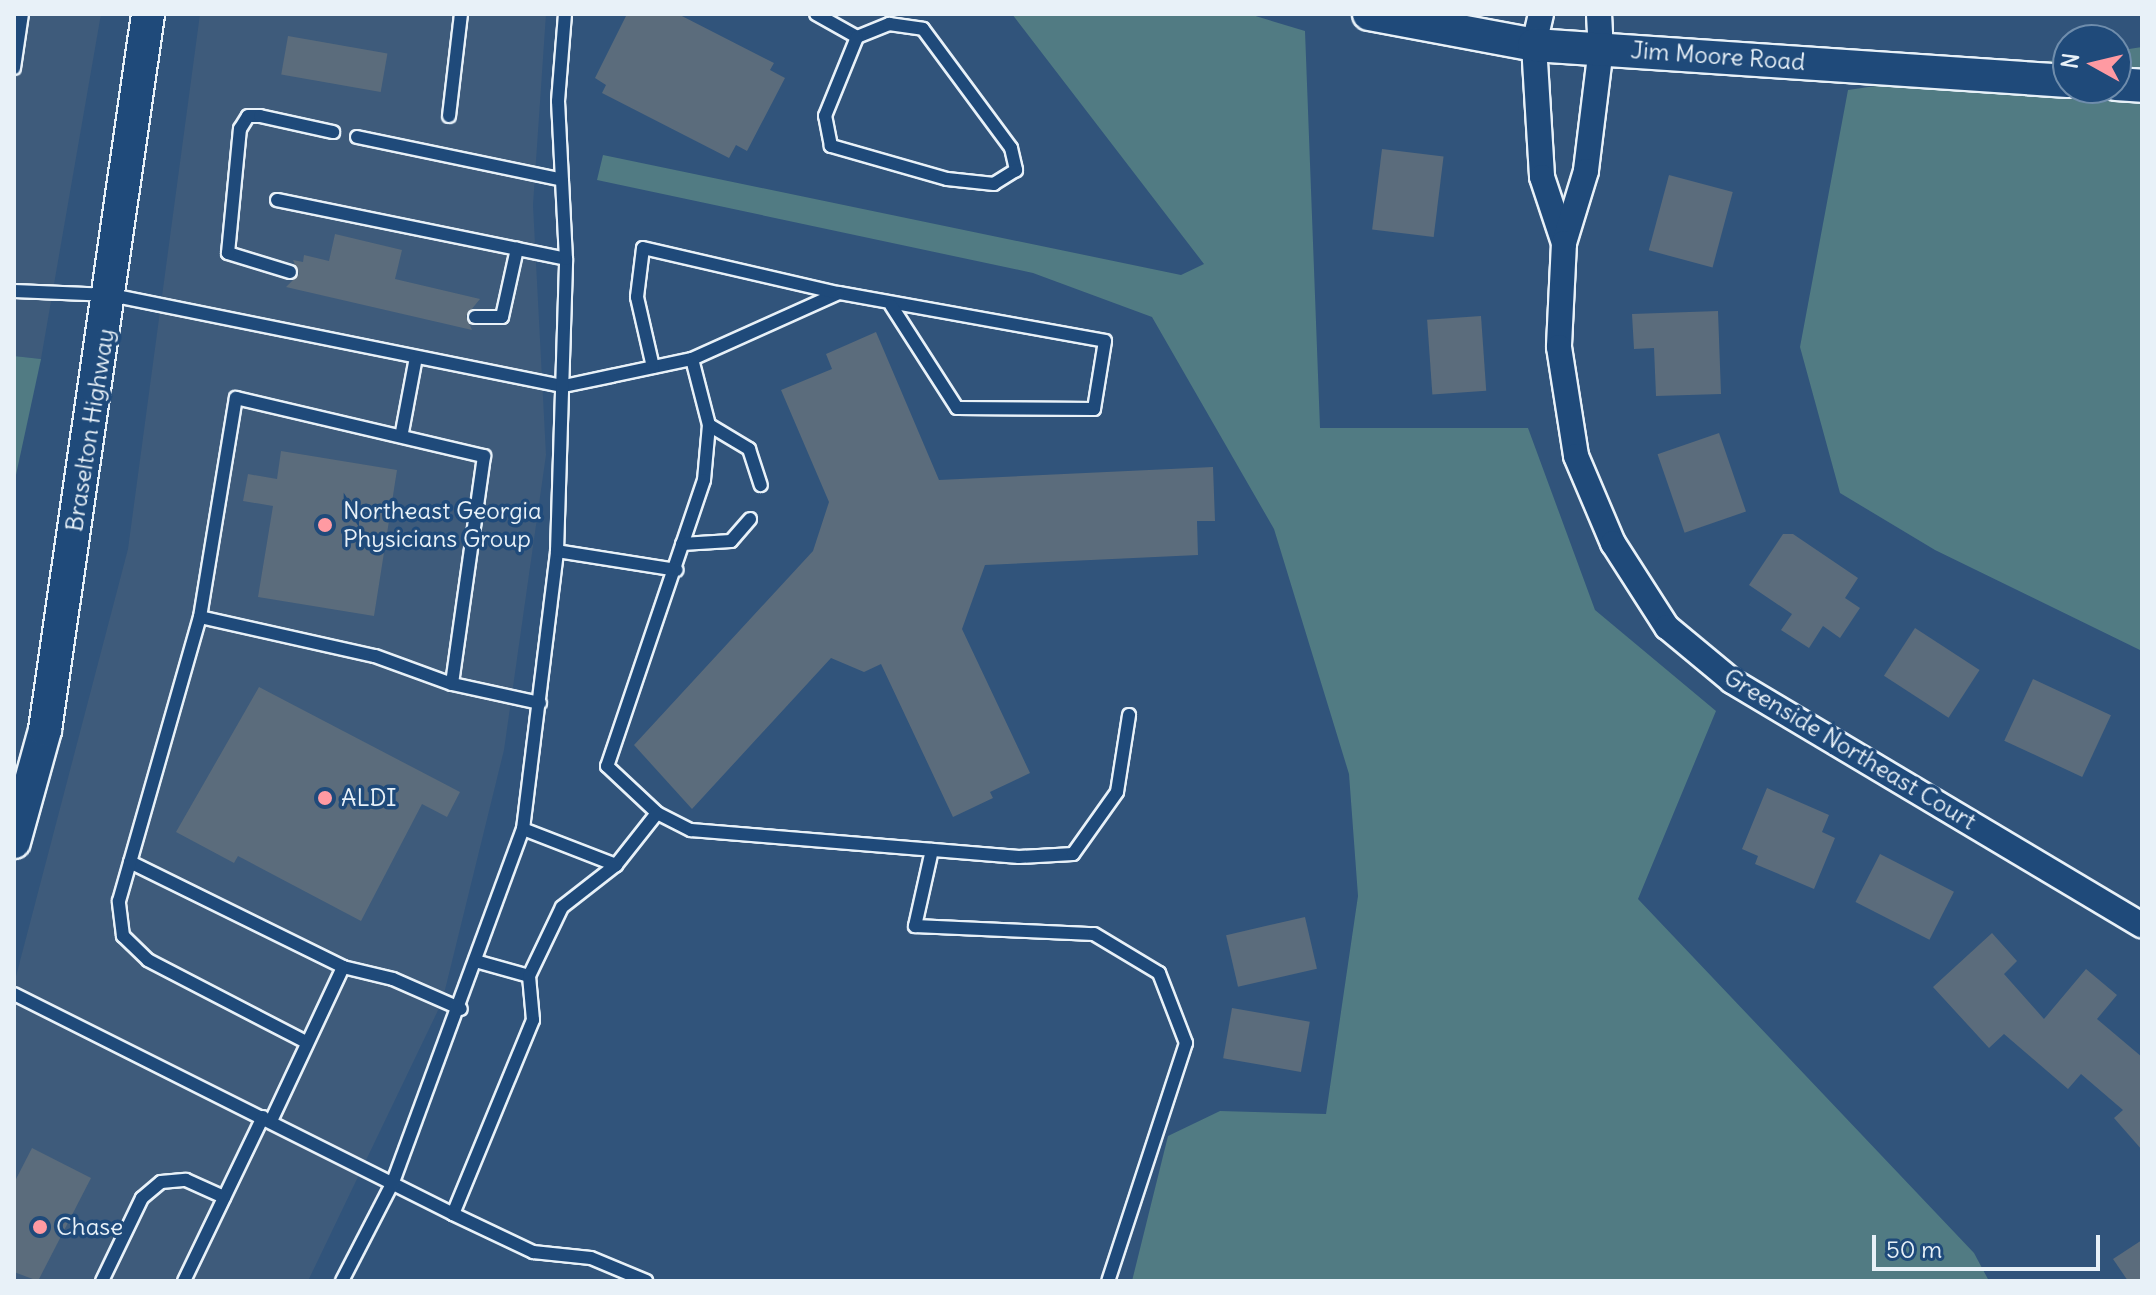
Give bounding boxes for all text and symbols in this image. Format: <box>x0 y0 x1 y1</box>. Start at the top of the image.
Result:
north arrow <box>2052 24 2132 104</box>
street label: Jim Moore Road <box>1630 36 1806 76</box>
text: N <box>2055 51 2085 70</box>
street label: Braselton Highway <box>60 326 120 534</box>
place label: Northeast Georgia Physicians Group <box>343 497 542 553</box>
marker: Northeast Georgia Physicians Group <box>314 514 336 536</box>
street label: Greenside Northeast Court <box>1719 662 1981 836</box>
place label: ALDI <box>341 784 396 812</box>
marker: ALDI <box>316 789 334 807</box>
place label: Chase <box>56 1213 123 1241</box>
marker: Chase <box>31 1218 49 1236</box>
scale bar <box>1876 1219 2104 1269</box>
text: 50 m <box>1886 1234 1942 1264</box>

